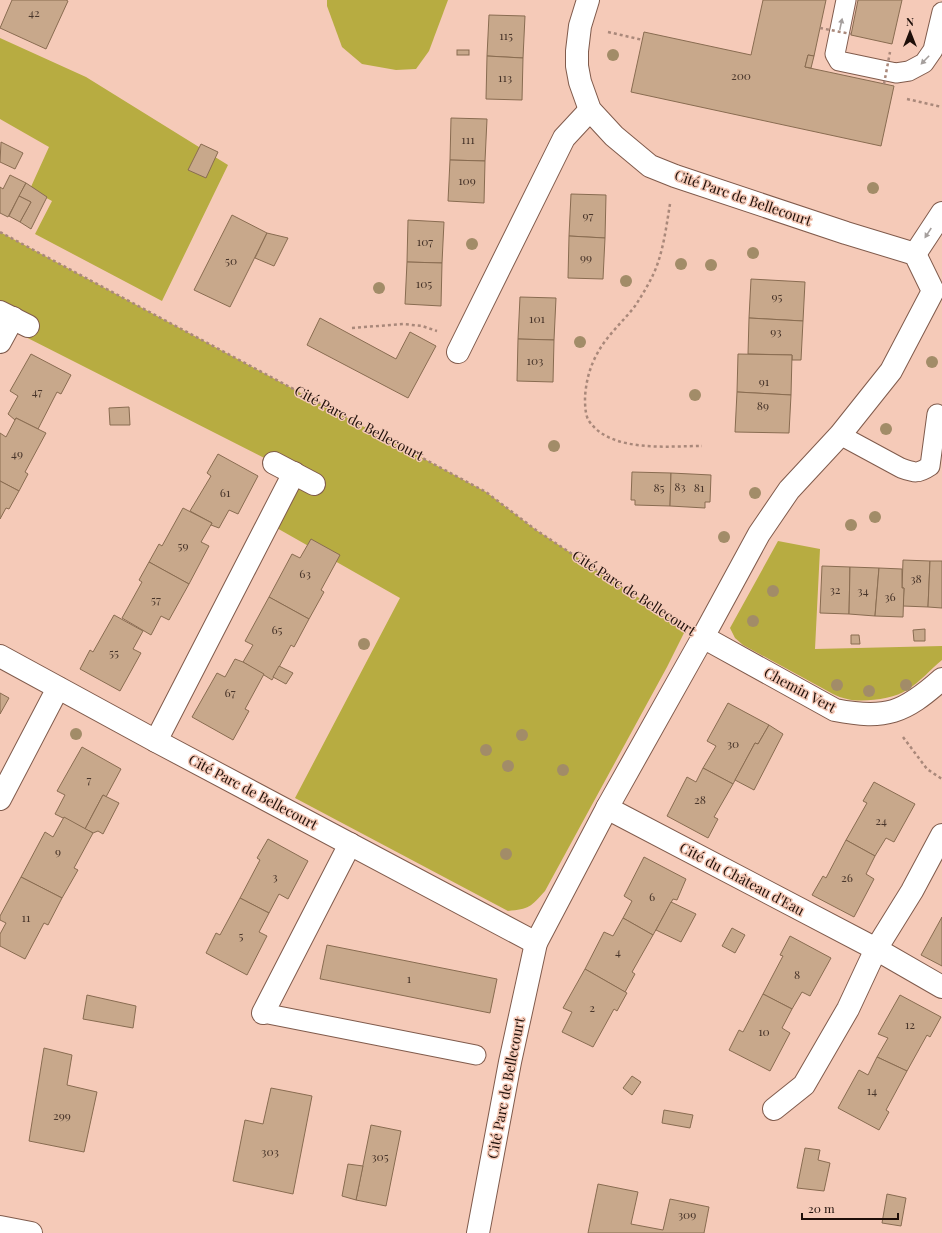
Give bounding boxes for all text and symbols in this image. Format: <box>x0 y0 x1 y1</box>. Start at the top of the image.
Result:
house number: 42 <box>28 4 40 20</box>
north arrow <box>890 12 930 52</box>
text: N <box>906 14 914 29</box>
one-way arrow <box>839 17 845 30</box>
house number: 115 <box>499 27 513 43</box>
one-way arrow <box>920 55 929 65</box>
house number: 200 <box>731 67 751 83</box>
house number: 113 <box>498 69 512 85</box>
house number: 111 <box>461 131 475 147</box>
street label: Cité Parc de Bellecourt <box>672 165 815 230</box>
house number: 109 <box>458 172 476 188</box>
house number: 97 <box>583 207 594 223</box>
one-way arrow <box>925 228 932 239</box>
house number: 107 <box>417 233 433 249</box>
house number: 99 <box>580 249 592 265</box>
house number: 50 <box>225 252 237 268</box>
house number: 105 <box>416 275 432 291</box>
house number: 95 <box>771 288 783 304</box>
house number: 101 <box>529 310 546 326</box>
house number: 93 <box>770 323 782 339</box>
house number: 103 <box>526 352 544 368</box>
house number: 91 <box>759 373 770 389</box>
street label: Cité Parc de Bellecourt <box>291 380 428 465</box>
house number: 47 <box>32 383 42 399</box>
house number: 89 <box>757 397 769 413</box>
house number: 49 <box>11 445 23 461</box>
house number: 83 <box>674 478 686 494</box>
house number: 85 <box>653 479 665 495</box>
house number: 81 <box>694 479 705 495</box>
house number: 61 <box>220 484 231 500</box>
house number: 59 <box>177 537 189 553</box>
street label: Cité Parc de Bellecourt <box>569 545 701 640</box>
house number: 63 <box>299 565 311 581</box>
house number: 38 <box>910 570 922 586</box>
house number: 32 <box>829 581 841 597</box>
house number: 34 <box>857 582 869 598</box>
house number: 36 <box>884 588 896 604</box>
house number: 57 <box>151 591 161 607</box>
house number: 65 <box>271 621 283 637</box>
house number: 55 <box>109 644 119 660</box>
street label: Chemin Vert <box>761 663 841 717</box>
house number: 67 <box>224 684 236 700</box>
house number: 30 <box>727 735 739 751</box>
street label: Cité Parc de Bellecourt <box>185 749 322 834</box>
house number: 7 <box>87 771 92 787</box>
house number: 28 <box>694 791 706 807</box>
house number: 24 <box>875 812 887 828</box>
street label: Cité du Château d'Eau <box>676 838 808 920</box>
house number: 9 <box>55 843 61 859</box>
house number: 3 <box>272 868 278 884</box>
house number: 26 <box>841 869 853 885</box>
house number: 6 <box>649 888 655 904</box>
house number: 11 <box>22 909 31 925</box>
house number: 5 <box>239 927 244 943</box>
house number: 4 <box>615 943 621 959</box>
house number: 8 <box>794 966 800 982</box>
house number: 1 <box>407 970 412 986</box>
house number: 2 <box>589 999 595 1015</box>
street label: Cité Parc de Bellecourt <box>482 1014 529 1160</box>
house number: 12 <box>905 1016 915 1032</box>
house number: 10 <box>758 1023 770 1039</box>
house number: 14 <box>867 1082 877 1098</box>
house number: 299 <box>53 1107 71 1123</box>
house number: 303 <box>261 1143 279 1159</box>
house number: 305 <box>371 1148 389 1164</box>
scale bar <box>802 1195 898 1221</box>
text: 20 m <box>808 1200 835 1216</box>
house number: 309 <box>678 1206 696 1222</box>

